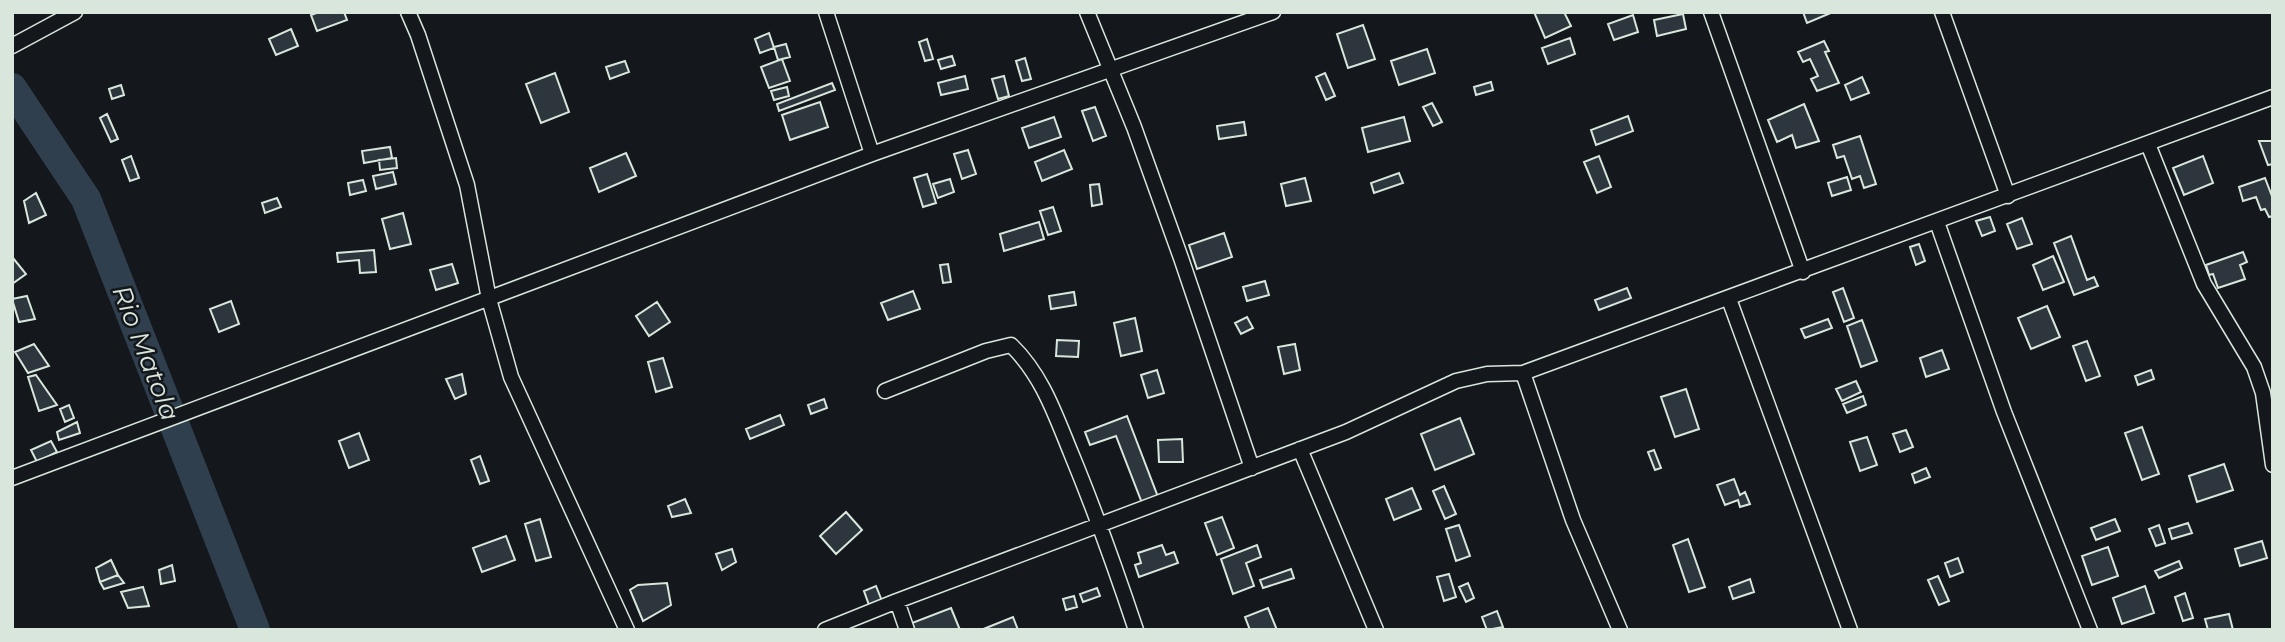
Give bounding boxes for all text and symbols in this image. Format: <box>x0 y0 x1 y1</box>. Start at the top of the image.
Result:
water label: Rio Matola <box>106 281 186 425</box>

